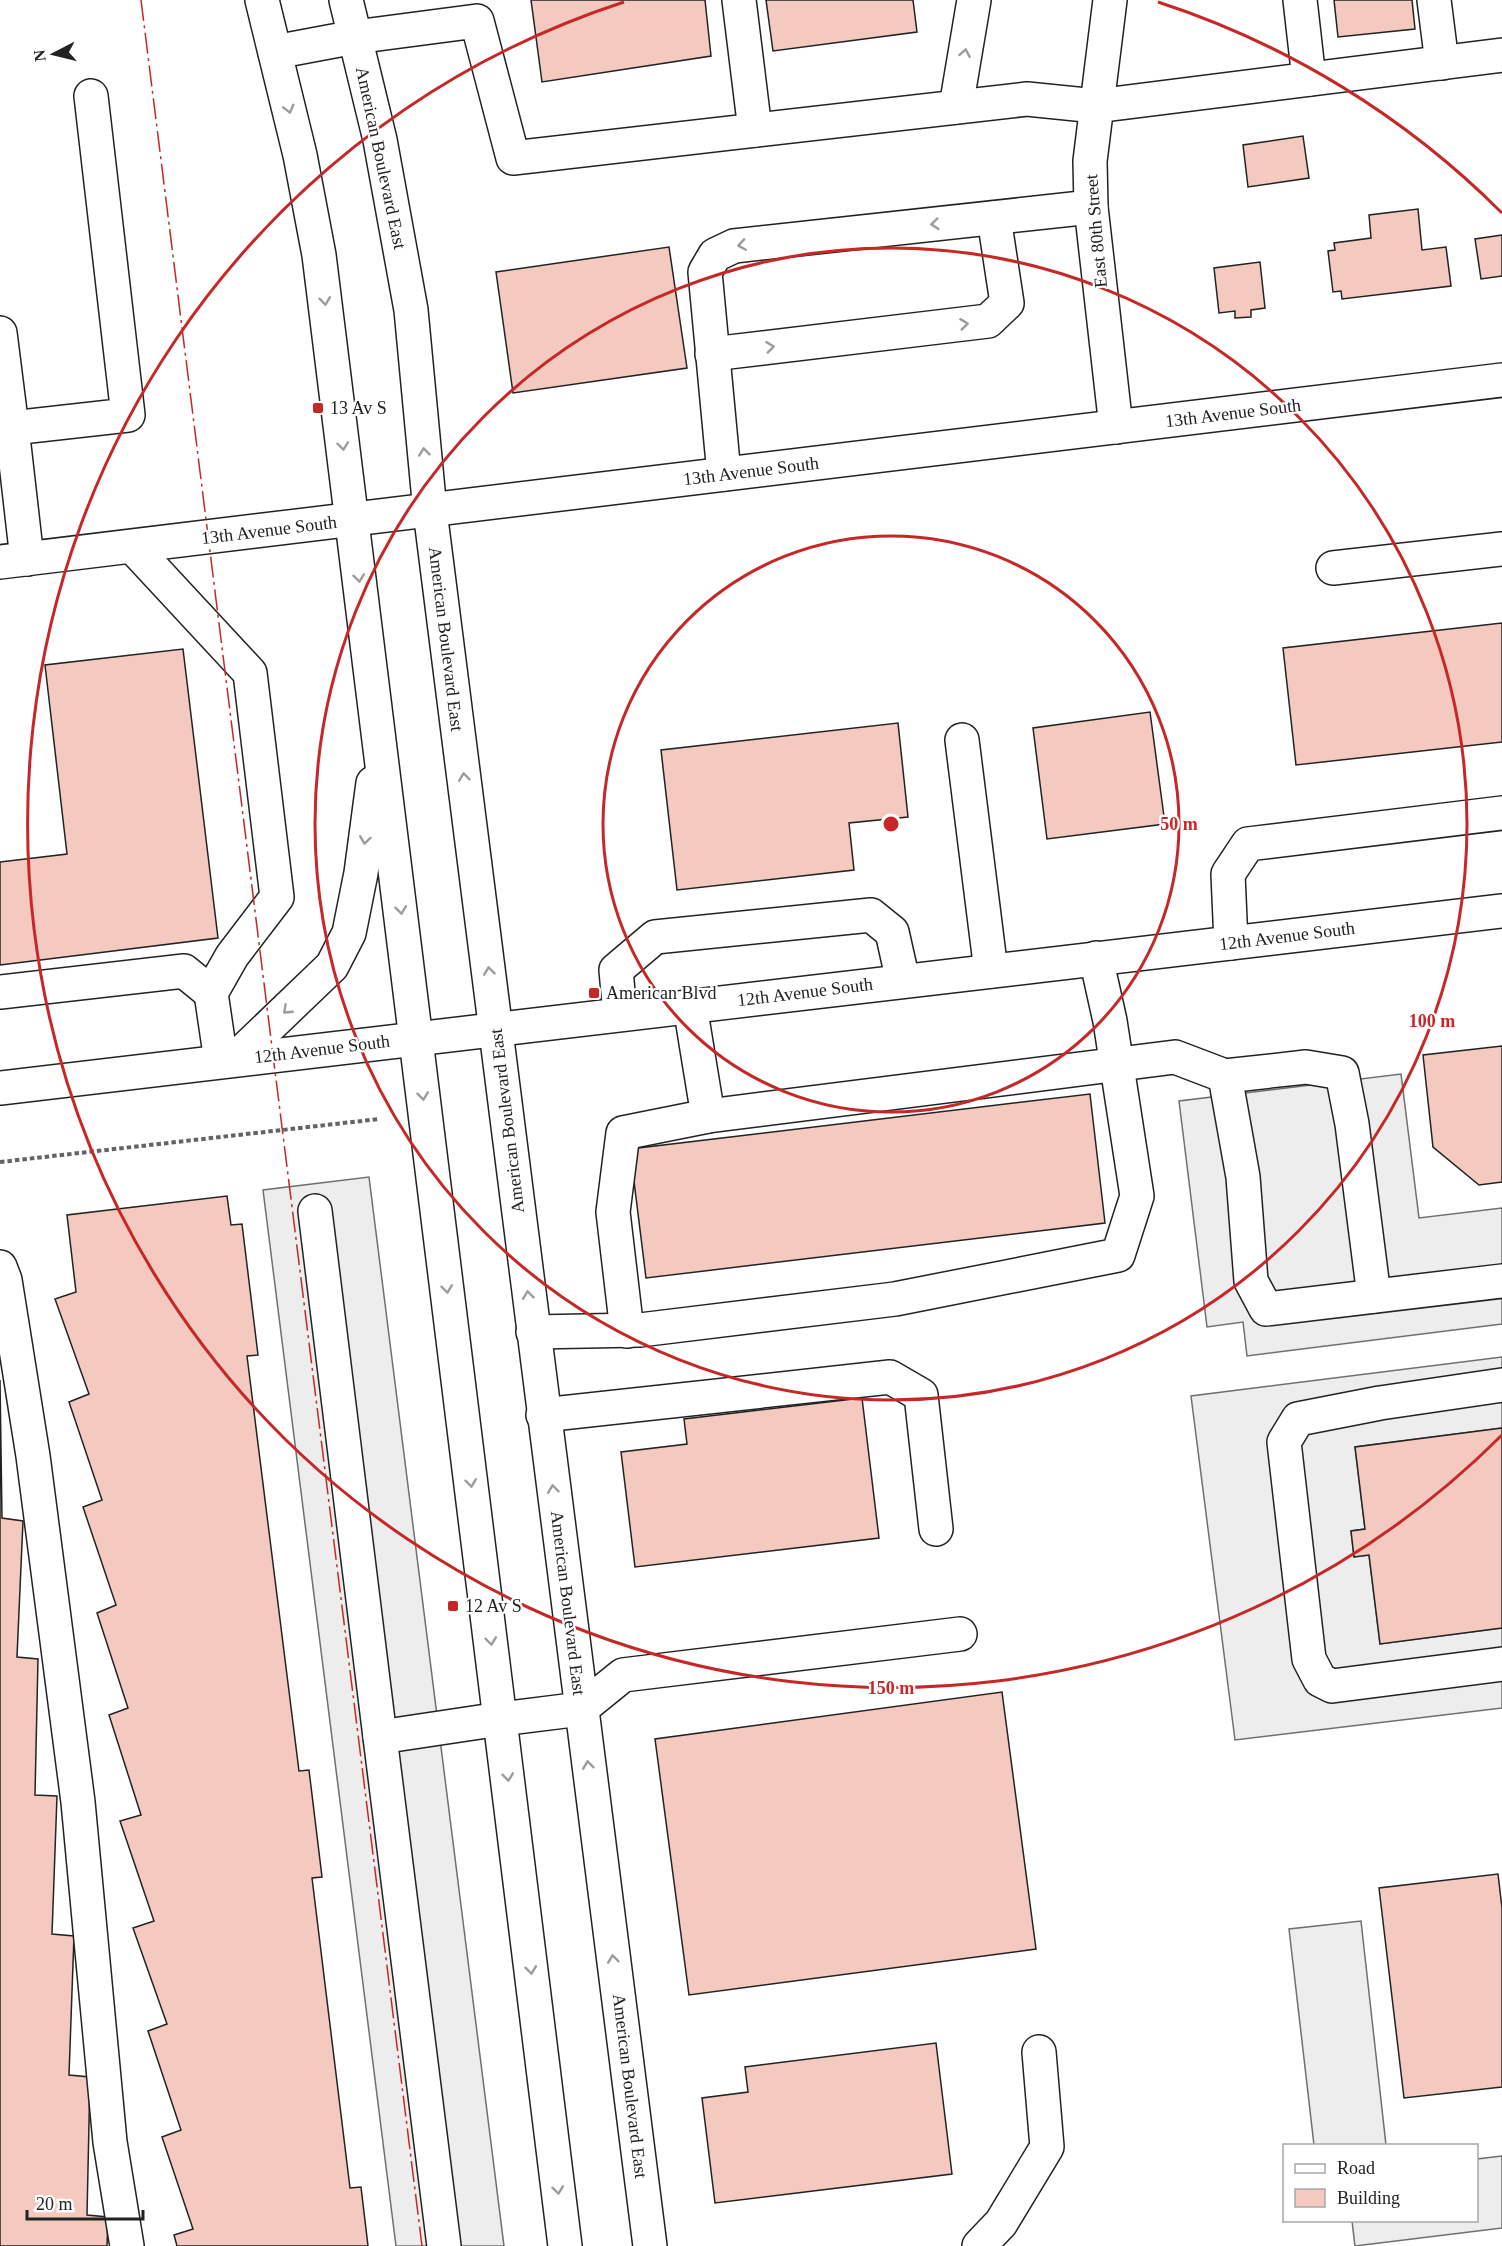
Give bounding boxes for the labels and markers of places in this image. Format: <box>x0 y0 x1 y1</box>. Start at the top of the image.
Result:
place label: 13 Av S <box>330 398 387 418</box>
marker: 13 Av S <box>311 401 325 415</box>
centre of rings <box>881 814 901 834</box>
place label: American Blvd <box>606 983 716 1003</box>
marker: American Blvd <box>587 986 601 1000</box>
place label: 12 Av S <box>465 1596 522 1616</box>
marker: 12 Av S <box>446 1599 460 1613</box>

